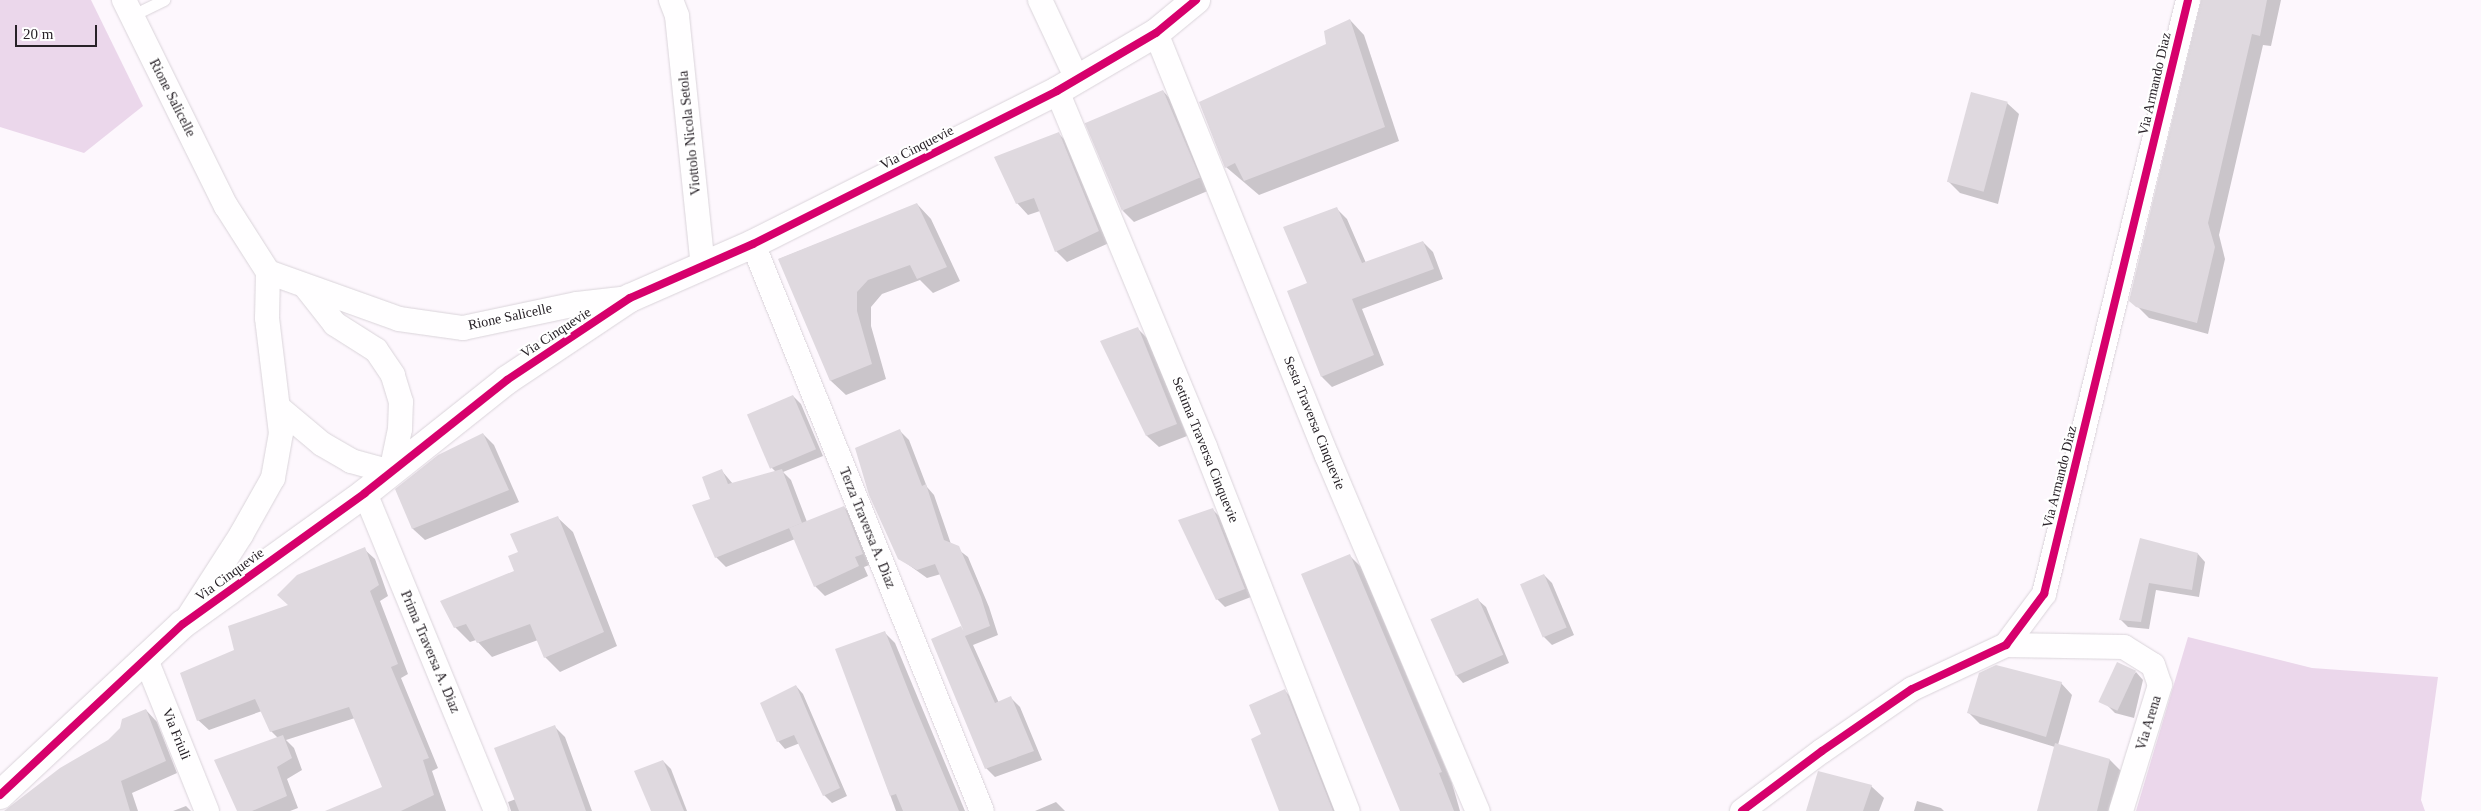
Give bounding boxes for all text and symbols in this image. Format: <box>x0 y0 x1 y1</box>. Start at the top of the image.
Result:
scale bar <box>18 15 100 47</box>
text: 20 m <box>23 26 53 42</box>
street label: Via Armando Diaz <box>2135 31 2175 137</box>
street label: Rione Salicelle <box>145 56 199 140</box>
street label: Viottolo Nicola Setola <box>675 70 705 196</box>
street label: Via Cinquevie <box>877 122 957 174</box>
street label: Rione Salicelle <box>467 300 553 334</box>
street label: Via Cinquevie <box>518 304 594 362</box>
street label: Sesta Traversa Cinquevie <box>1280 354 1348 492</box>
street label: Settima Traversa Cinquevie <box>1168 375 1242 525</box>
street label: Via Armando Diaz <box>2039 424 2081 530</box>
street label: Terza Traversa A. Diaz <box>835 465 899 591</box>
street label: Via Cinquevie <box>193 545 267 605</box>
street label: Prima Traversa A. Diaz <box>396 588 464 716</box>
street label: Via Arena <box>2133 693 2165 753</box>
street label: Via Friuli <box>158 706 194 762</box>

